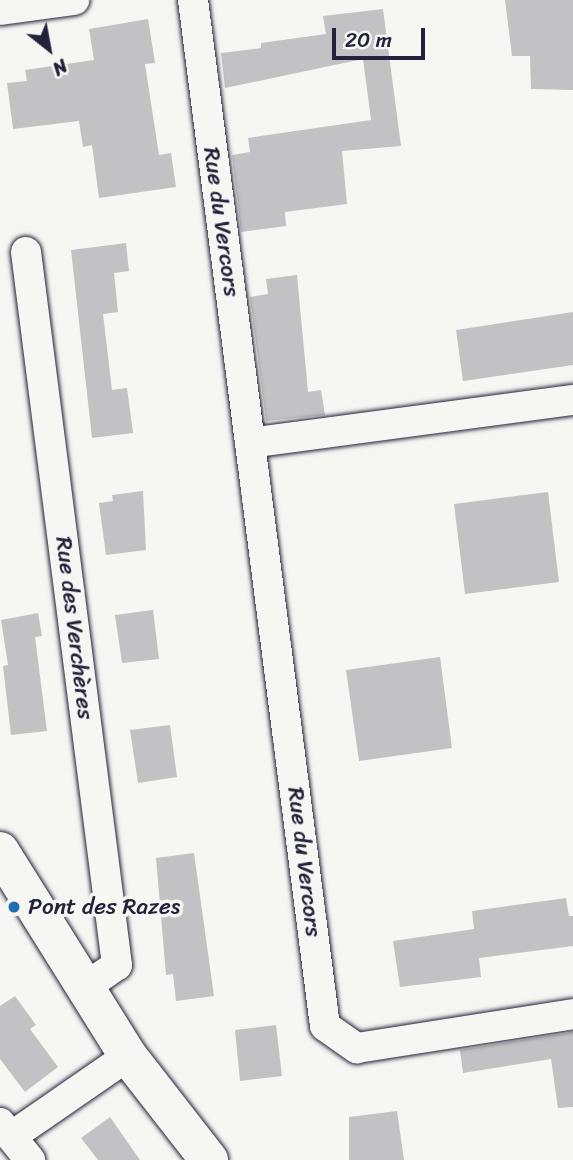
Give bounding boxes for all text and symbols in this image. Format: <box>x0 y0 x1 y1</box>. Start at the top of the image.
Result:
north arrow <box>14 14 84 84</box>
scale bar <box>335 14 428 58</box>
text: 20 m <box>345 21 392 59</box>
text: N <box>46 50 74 85</box>
street label: Rue du Vercors <box>197 145 245 299</box>
street label: Rue des Verchères <box>49 535 99 721</box>
street label: Rue du Vercors <box>281 785 327 939</box>
place label: Pont des Razes <box>28 893 181 921</box>
marker: Pont des Razes <box>6 899 22 915</box>

